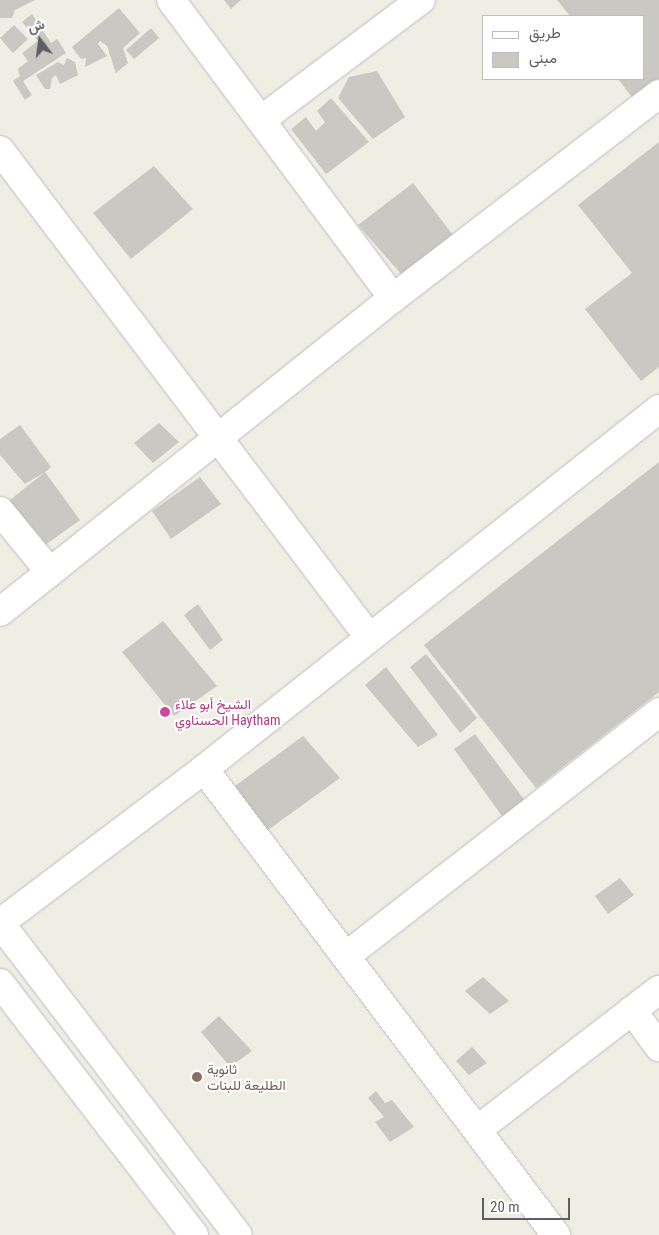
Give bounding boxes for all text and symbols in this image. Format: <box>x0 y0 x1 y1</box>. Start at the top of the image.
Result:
north arrow <box>15 15 65 65</box>
legend <box>482 15 644 80</box>
text: ش <box>26 16 46 35</box>
text: طريق <box>529 24 561 42</box>
text: مبنى <box>529 49 557 67</box>
place label: الشيخ أبو علاء الحسناوي Haytham <box>175 696 281 729</box>
marker: الشيخ أبو علاء الحسناوي Haytham <box>159 706 171 718</box>
place label: ثانوية الطليعة للبنات <box>207 1061 286 1094</box>
marker: ثانوية الطليعة للبنات <box>191 1071 203 1083</box>
scale bar <box>484 1188 572 1220</box>
text: 20 m <box>490 1198 520 1216</box>

